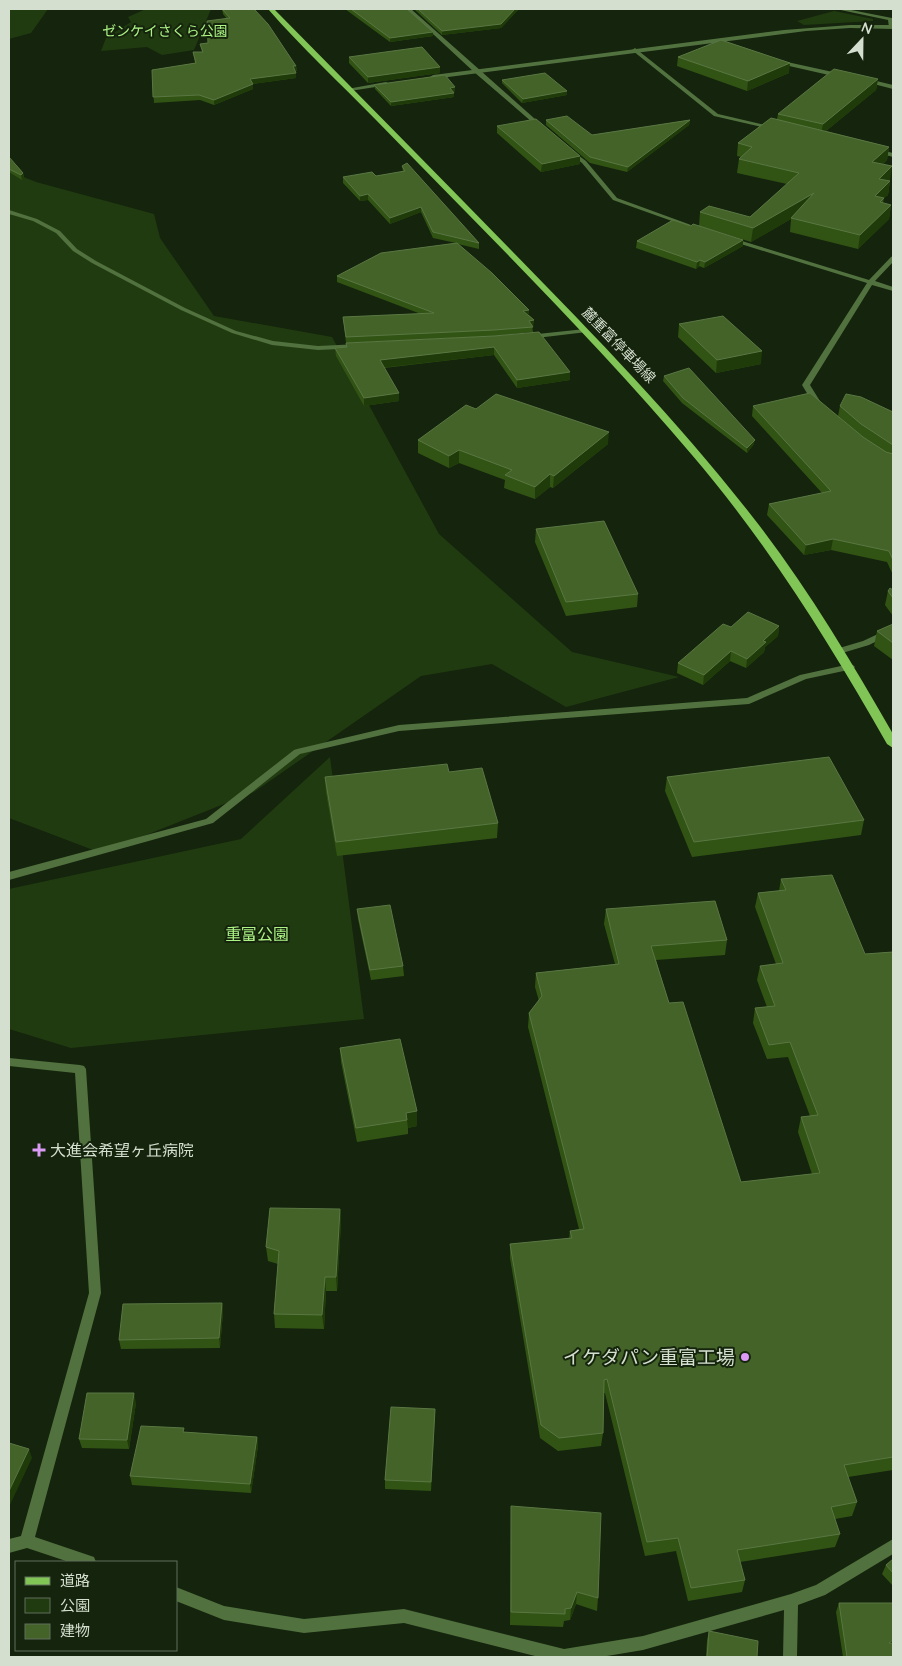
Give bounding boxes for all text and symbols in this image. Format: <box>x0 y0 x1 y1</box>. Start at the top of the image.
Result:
north arrow <box>837 15 887 65</box>
text: N <box>859 18 875 38</box>
park label: ゼンケイさくら公園 <box>102 22 228 40</box>
street label: 麓重富停車場線 <box>578 304 660 386</box>
park label: 重富公園 <box>225 924 289 944</box>
place label: 大進会希望ヶ丘病院 <box>50 1140 194 1160</box>
marker: 大進会希望ヶ丘病院 <box>32 1143 46 1157</box>
place label: イケダパン重富工場 <box>563 1345 735 1369</box>
marker: イケダパン重富工場 <box>739 1351 751 1363</box>
legend <box>15 1561 178 1651</box>
text: 道路 <box>60 1571 90 1590</box>
text: 公園 <box>60 1596 90 1615</box>
text: 建物 <box>60 1621 90 1640</box>

